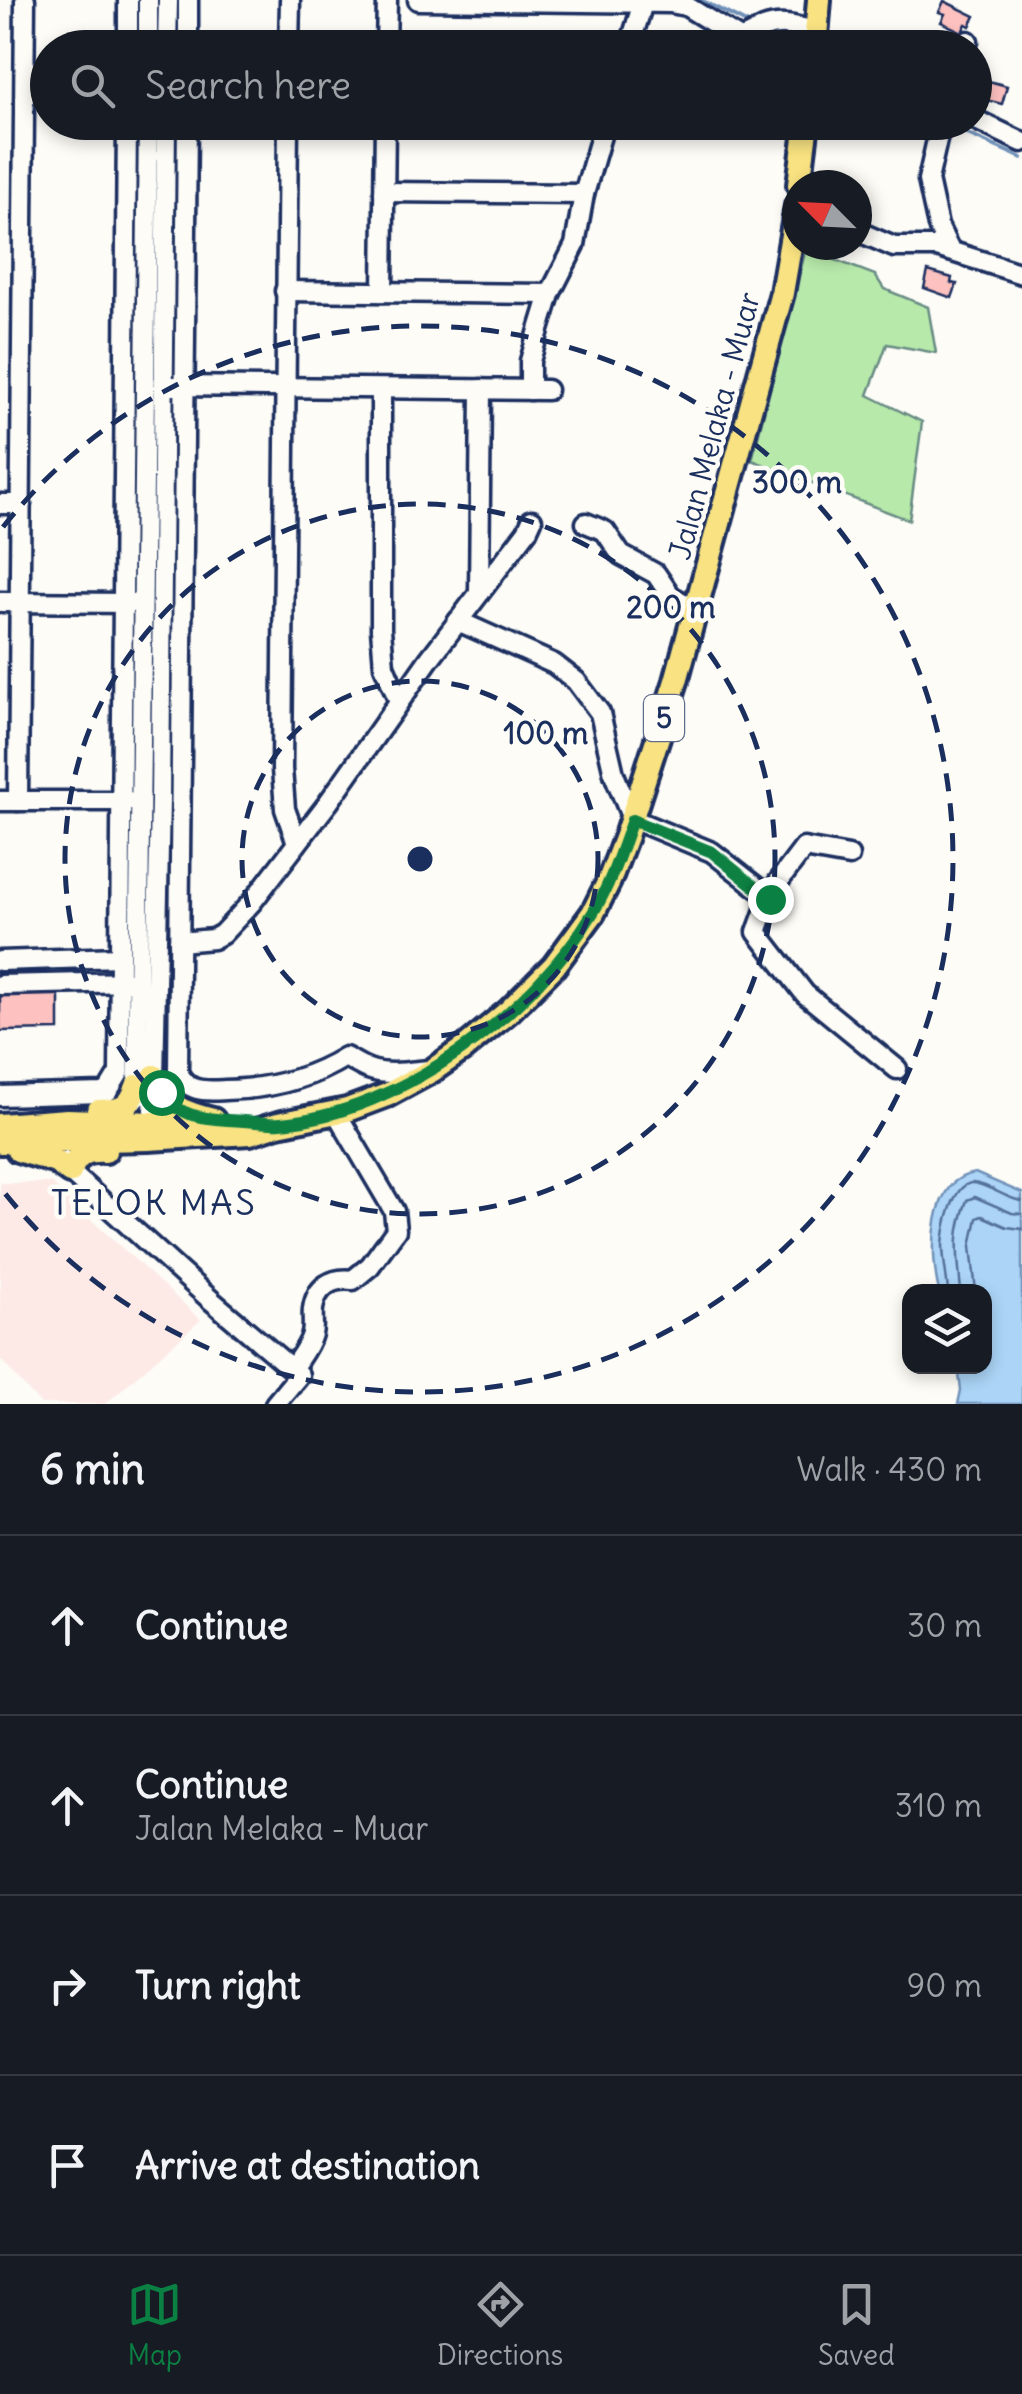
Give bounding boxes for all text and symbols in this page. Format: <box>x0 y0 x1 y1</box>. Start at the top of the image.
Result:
search box <box>30 30 992 140</box>
icon: search <box>65 58 120 113</box>
text: Search here <box>145 62 351 109</box>
north arrow <box>782 170 872 260</box>
street label: Jalan Melaka - Muar <box>660 288 768 564</box>
text: 300 m <box>752 463 842 501</box>
text: 200 m <box>626 588 716 626</box>
road number: 5 <box>644 695 684 741</box>
text: 100 m <box>504 714 588 752</box>
centre of rings <box>402 841 438 877</box>
route end <box>748 877 794 923</box>
route start <box>139 1070 185 1116</box>
district label: TELOK MAS <box>51 1180 257 1224</box>
map controls <box>902 1284 992 1374</box>
button: layers <box>902 1284 992 1374</box>
text: 6 min <box>40 1443 145 1495</box>
text: Walk · 430 m <box>796 1449 982 1490</box>
icon: ahead <box>40 1598 95 1653</box>
text: Continue <box>135 1602 288 1649</box>
text: 30 m <box>907 1605 982 1646</box>
text: Continue <box>135 1761 288 1808</box>
icon: ahead <box>40 1778 95 1833</box>
text: 310 m <box>895 1785 982 1826</box>
text: Jalan Melaka - Muar <box>135 1808 428 1849</box>
icon: right <box>40 1958 95 2013</box>
text: Turn right <box>135 1962 301 2009</box>
text: 90 m <box>907 1965 982 2006</box>
icon: arrive <box>40 2138 95 2193</box>
text: Arrive at destination <box>135 2142 480 2189</box>
tab: Map <box>127 2277 182 2373</box>
tab: Directions <box>437 2277 563 2373</box>
tab: Saved <box>818 2277 895 2373</box>

